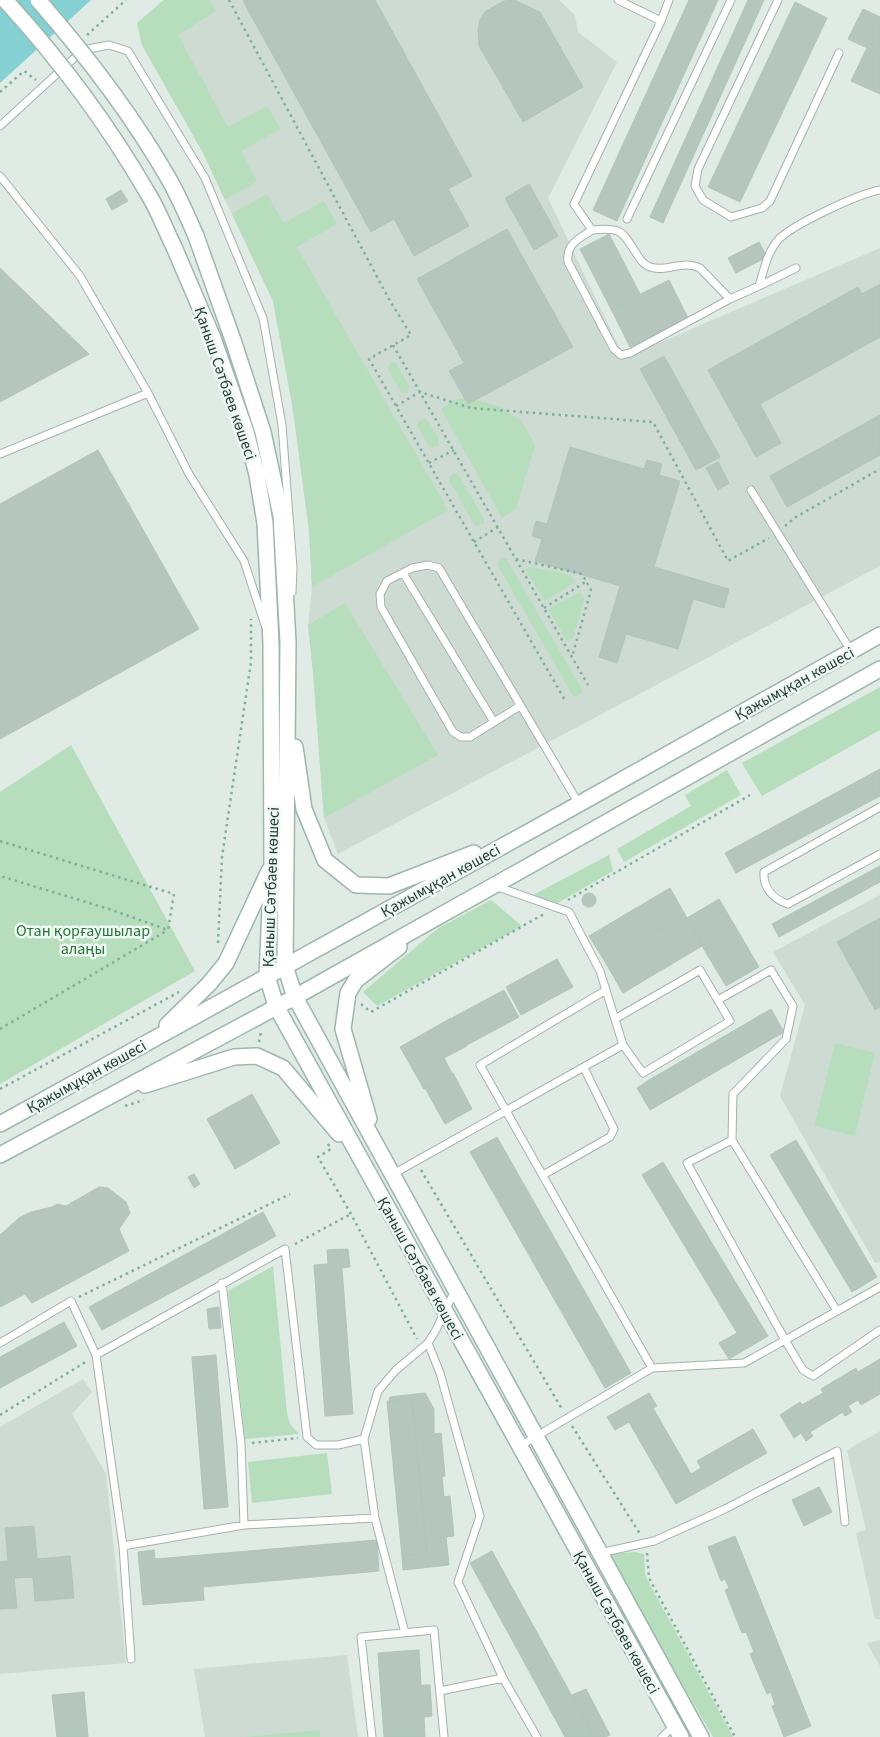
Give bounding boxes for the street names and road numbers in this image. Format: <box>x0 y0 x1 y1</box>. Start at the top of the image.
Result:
street label: Қаныш Сәтбаев көшесі <box>189 304 262 463</box>
street label: Қажымұқан көшесі <box>731 642 858 726</box>
street label: Қаныш Сәтбаев көшесі <box>257 806 285 968</box>
street label: Қажымұқан көшесі <box>377 839 504 923</box>
street label: Қажымұқан көшесі <box>23 1035 150 1119</box>
street label: Қаныш Сәтбаев көшесі <box>372 1193 469 1344</box>
street label: Қаныш Сәтбаев көшесі <box>568 1547 665 1698</box>

